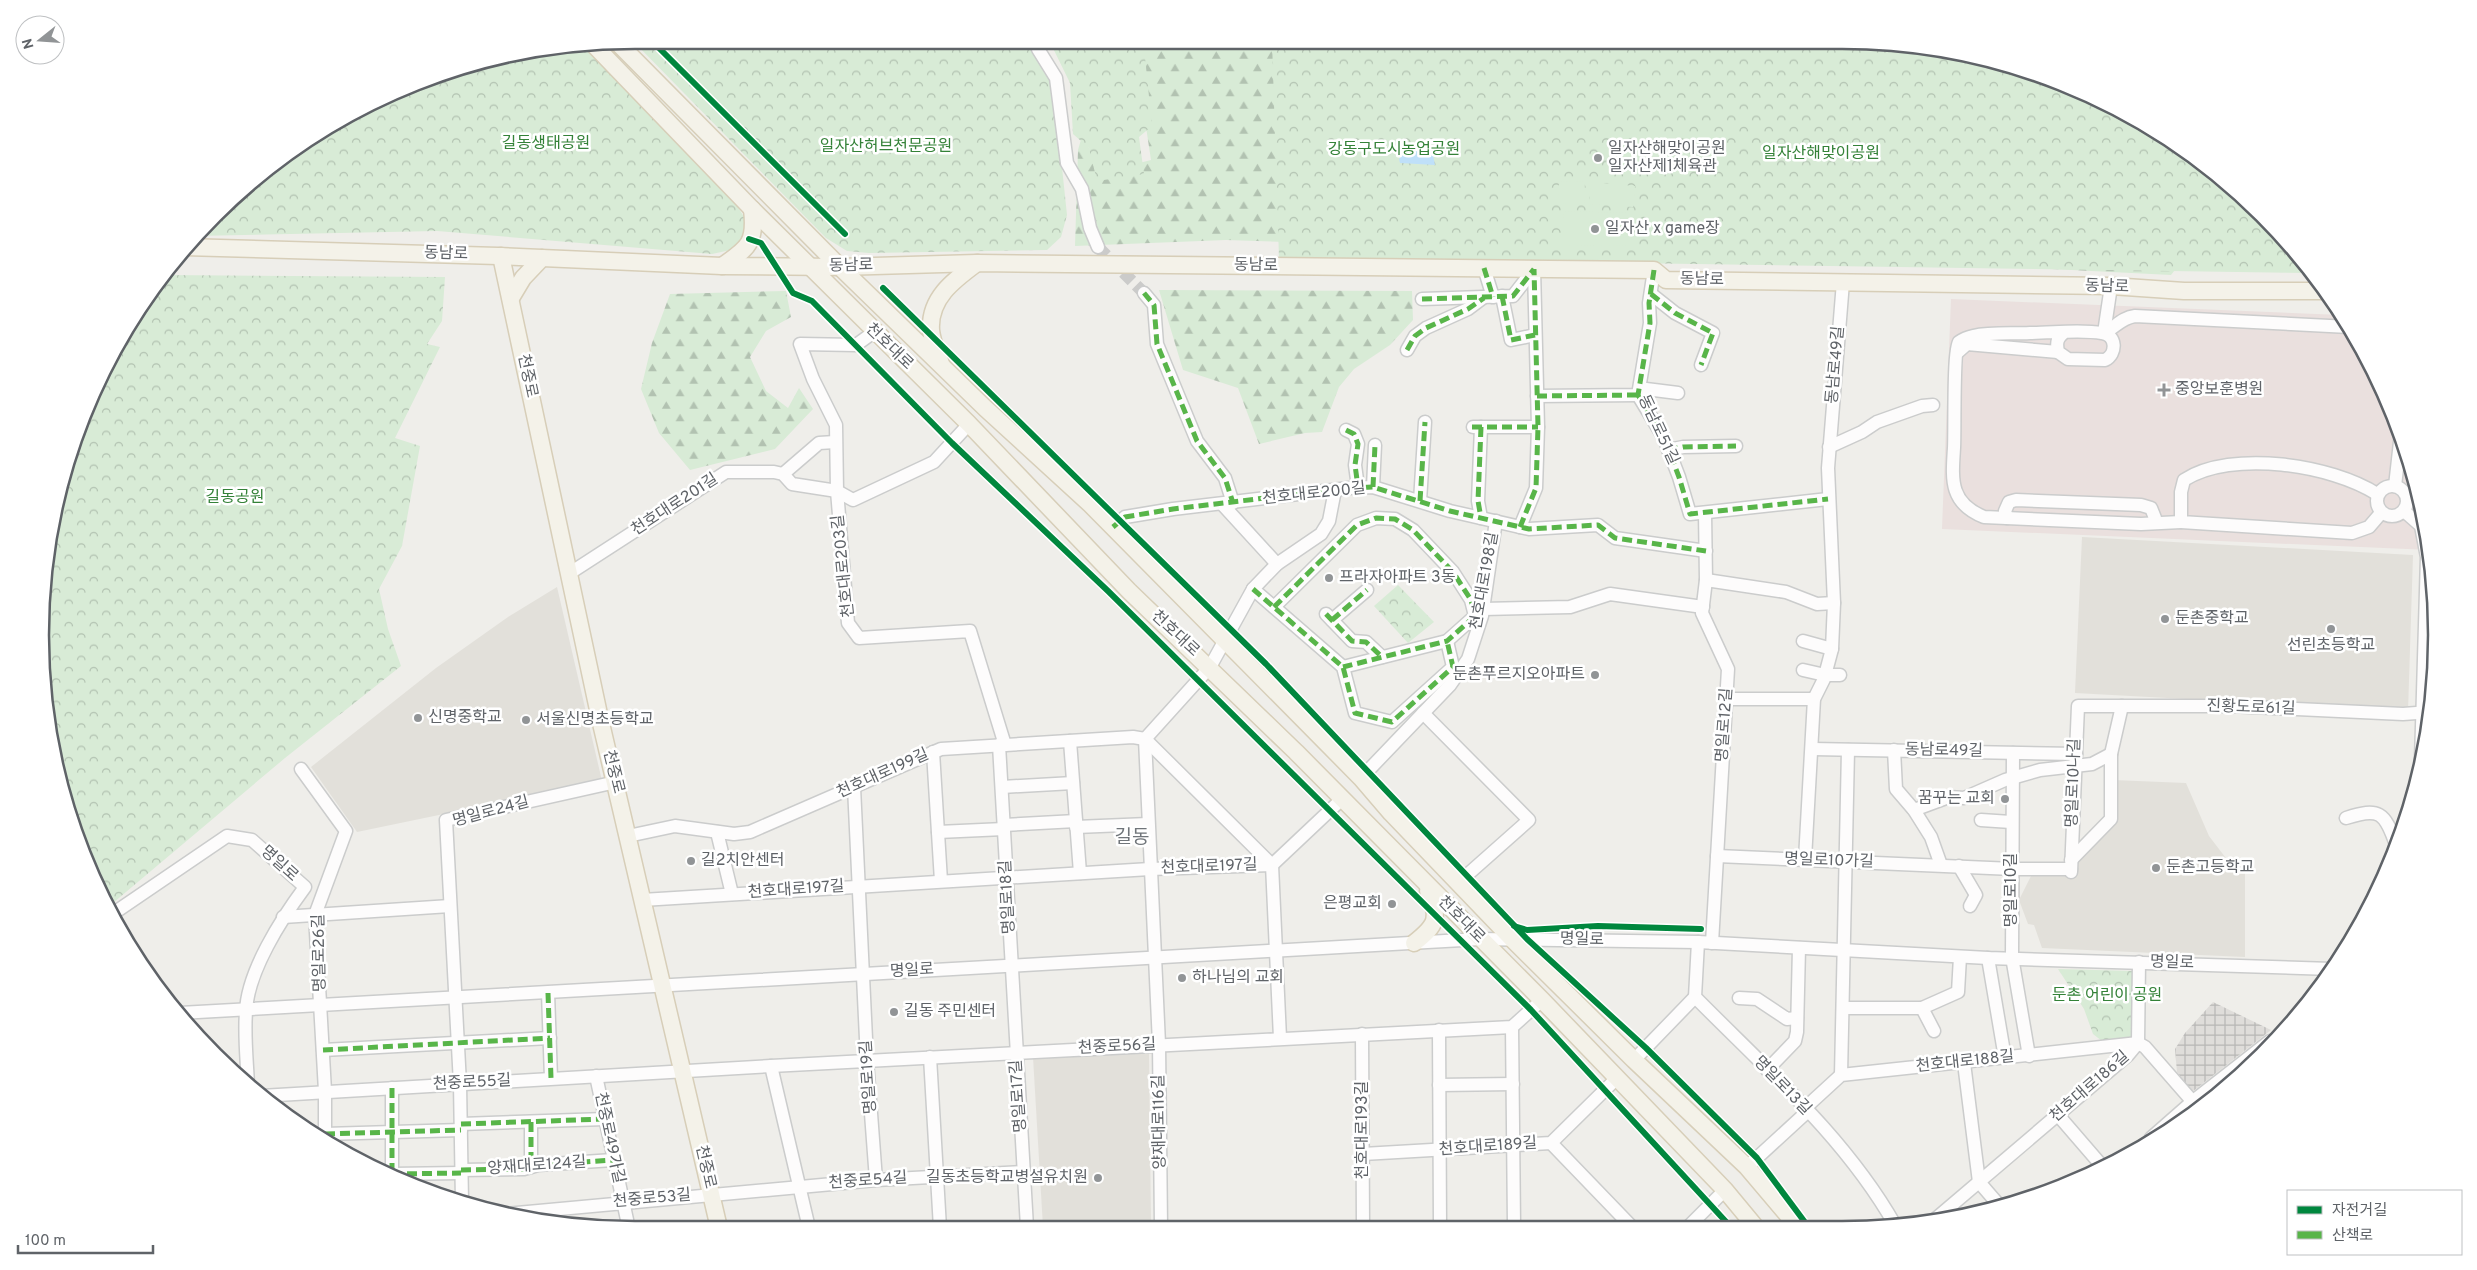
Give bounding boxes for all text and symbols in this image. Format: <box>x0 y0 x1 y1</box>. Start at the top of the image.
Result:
north arrow <box>15 15 65 65</box>
text: N <box>19 36 39 51</box>
park label: 길동생태공원 <box>502 134 590 154</box>
park label: 일자산허브천문공원 <box>820 137 952 157</box>
place label: 일자산해맞이공원 일자산제1체육관 <box>1608 139 1726 177</box>
park label: 강동구도시농업공원 <box>1328 140 1460 160</box>
park label: 일자산해맞이공원 <box>1762 144 1880 164</box>
marker: 일자산해맞이공원 일자산제1체육관 <box>1592 152 1604 164</box>
place label: 일자산 x game장 <box>1605 219 1720 239</box>
marker: 일자산 x game장 <box>1589 223 1601 235</box>
street label: 동남로 <box>424 243 469 265</box>
street label: 동남로 <box>829 256 874 276</box>
street label: 동남로 <box>1234 256 1279 276</box>
street label: 동남로 <box>1680 270 1725 290</box>
street label: 동남로 <box>2085 276 2130 298</box>
street label: 천호대로 <box>861 319 917 375</box>
street label: 동남로49길 <box>1823 325 1849 405</box>
street label: 천중로 <box>513 352 541 400</box>
place label: 중앙보훈병원 <box>2175 380 2263 400</box>
marker: 중앙보훈병원 <box>2157 383 2171 397</box>
street label: 동남로51길 <box>1633 392 1683 468</box>
street label: 천호대로201길 <box>628 469 722 541</box>
street label: 천호대로200길 <box>1261 479 1367 509</box>
park label: 길동공원 <box>206 488 264 508</box>
street label: 천호대로203길 <box>829 514 859 618</box>
street label: 천호대로198길 <box>1467 531 1503 631</box>
place label: 프라자아파트 3동 <box>1339 568 1456 588</box>
marker: 프라자아파트 3동 <box>1323 572 1335 584</box>
street label: 천호대로 <box>1147 607 1204 662</box>
place label: 둔촌중학교 <box>2175 609 2249 629</box>
marker: 둔촌중학교 <box>2159 613 2171 625</box>
marker: 선린초등학교 <box>2325 623 2337 635</box>
place label: 선린초등학교 <box>2287 636 2375 656</box>
place label: 둔촌푸르지오아파트 <box>1453 665 1585 685</box>
marker: 둔촌푸르지오아파트 <box>1589 669 1601 681</box>
street label: 명일로12길 <box>1712 687 1738 763</box>
street label: 진황도로61길 <box>2206 696 2296 720</box>
place label: 신명중학교 <box>428 708 502 728</box>
place label: 서울신명초등학교 <box>536 710 654 730</box>
marker: 신명중학교 <box>412 712 424 724</box>
marker: 서울신명초등학교 <box>520 714 532 726</box>
street label: 명일로10나길 <box>2062 738 2086 828</box>
street label: 동남로49길 <box>1905 740 1983 762</box>
street label: 천호대로199길 <box>834 745 932 803</box>
street label: 천중로 <box>598 748 628 796</box>
place label: 꿈꾸는 교회 <box>1918 789 1995 809</box>
street label: 명일로24길 <box>451 792 531 832</box>
marker: 꿈꾸는 교회 <box>1999 793 2011 805</box>
district label: 길동 <box>1115 826 1149 850</box>
street label: 명일로 <box>256 842 302 886</box>
street label: 명일로10가길 <box>1784 849 1874 873</box>
place label: 길2치안센터 <box>701 851 784 871</box>
street label: 명일로10길 <box>2002 852 2022 928</box>
marker: 길2치안센터 <box>685 855 697 867</box>
street label: 천호대로197길 <box>1160 855 1258 879</box>
place label: 둔촌고등학교 <box>2166 858 2254 878</box>
street label: 명일로18길 <box>996 859 1020 935</box>
marker: 둔촌고등학교 <box>2150 862 2162 874</box>
street label: 천호대로197길 <box>747 877 845 903</box>
street label: 천호대로 <box>1433 892 1489 948</box>
place label: 은평교회 <box>1323 894 1382 914</box>
marker: 은평교회 <box>1386 898 1398 910</box>
street label: 명일로26길 <box>309 914 331 992</box>
street label: 명일로 <box>1560 930 1605 950</box>
street label: 명일로 <box>2150 952 2195 974</box>
street label: 명일로 <box>889 960 935 982</box>
place label: 하나님의 교회 <box>1192 968 1284 988</box>
marker: 하나님의 교회 <box>1176 972 1188 984</box>
park label: 둔촌 어린이 공원 <box>2052 986 2162 1006</box>
place label: 길동 주민센터 <box>904 1002 996 1022</box>
marker: 길동 주민센터 <box>888 1006 900 1018</box>
street label: 천중로56길 <box>1077 1035 1157 1059</box>
street label: 명일로19길 <box>856 1039 882 1115</box>
street label: 천호대로188길 <box>1915 1047 2015 1077</box>
street label: 천호대로186길 <box>2046 1047 2134 1127</box>
street label: 명일로13길 <box>1749 1052 1815 1120</box>
street label: 명일로17길 <box>1006 1059 1032 1133</box>
street label: 천중로55길 <box>432 1071 512 1095</box>
street label: 양재대로116길 <box>1149 1074 1171 1170</box>
street label: 천호대로193길 <box>1353 1081 1373 1179</box>
street label: 천중로49가길 <box>590 1091 628 1185</box>
street label: 천호대로189길 <box>1438 1134 1538 1160</box>
street label: 천중로 <box>690 1143 720 1191</box>
street label: 양재대로124길 <box>487 1153 587 1179</box>
street label: 천중로54길 <box>828 1168 908 1194</box>
place label: 길동초등학교병설유치원 <box>926 1168 1088 1188</box>
marker: 길동초등학교병설유치원 <box>1092 1172 1104 1184</box>
street label: 천중로53길 <box>612 1186 692 1212</box>
legend <box>2287 1190 2462 1255</box>
text: 자전거길 <box>2332 1202 2387 1221</box>
scale bar <box>18 1222 152 1254</box>
text: 산책로 <box>2332 1227 2373 1246</box>
text: 100 m <box>25 1232 66 1251</box>

